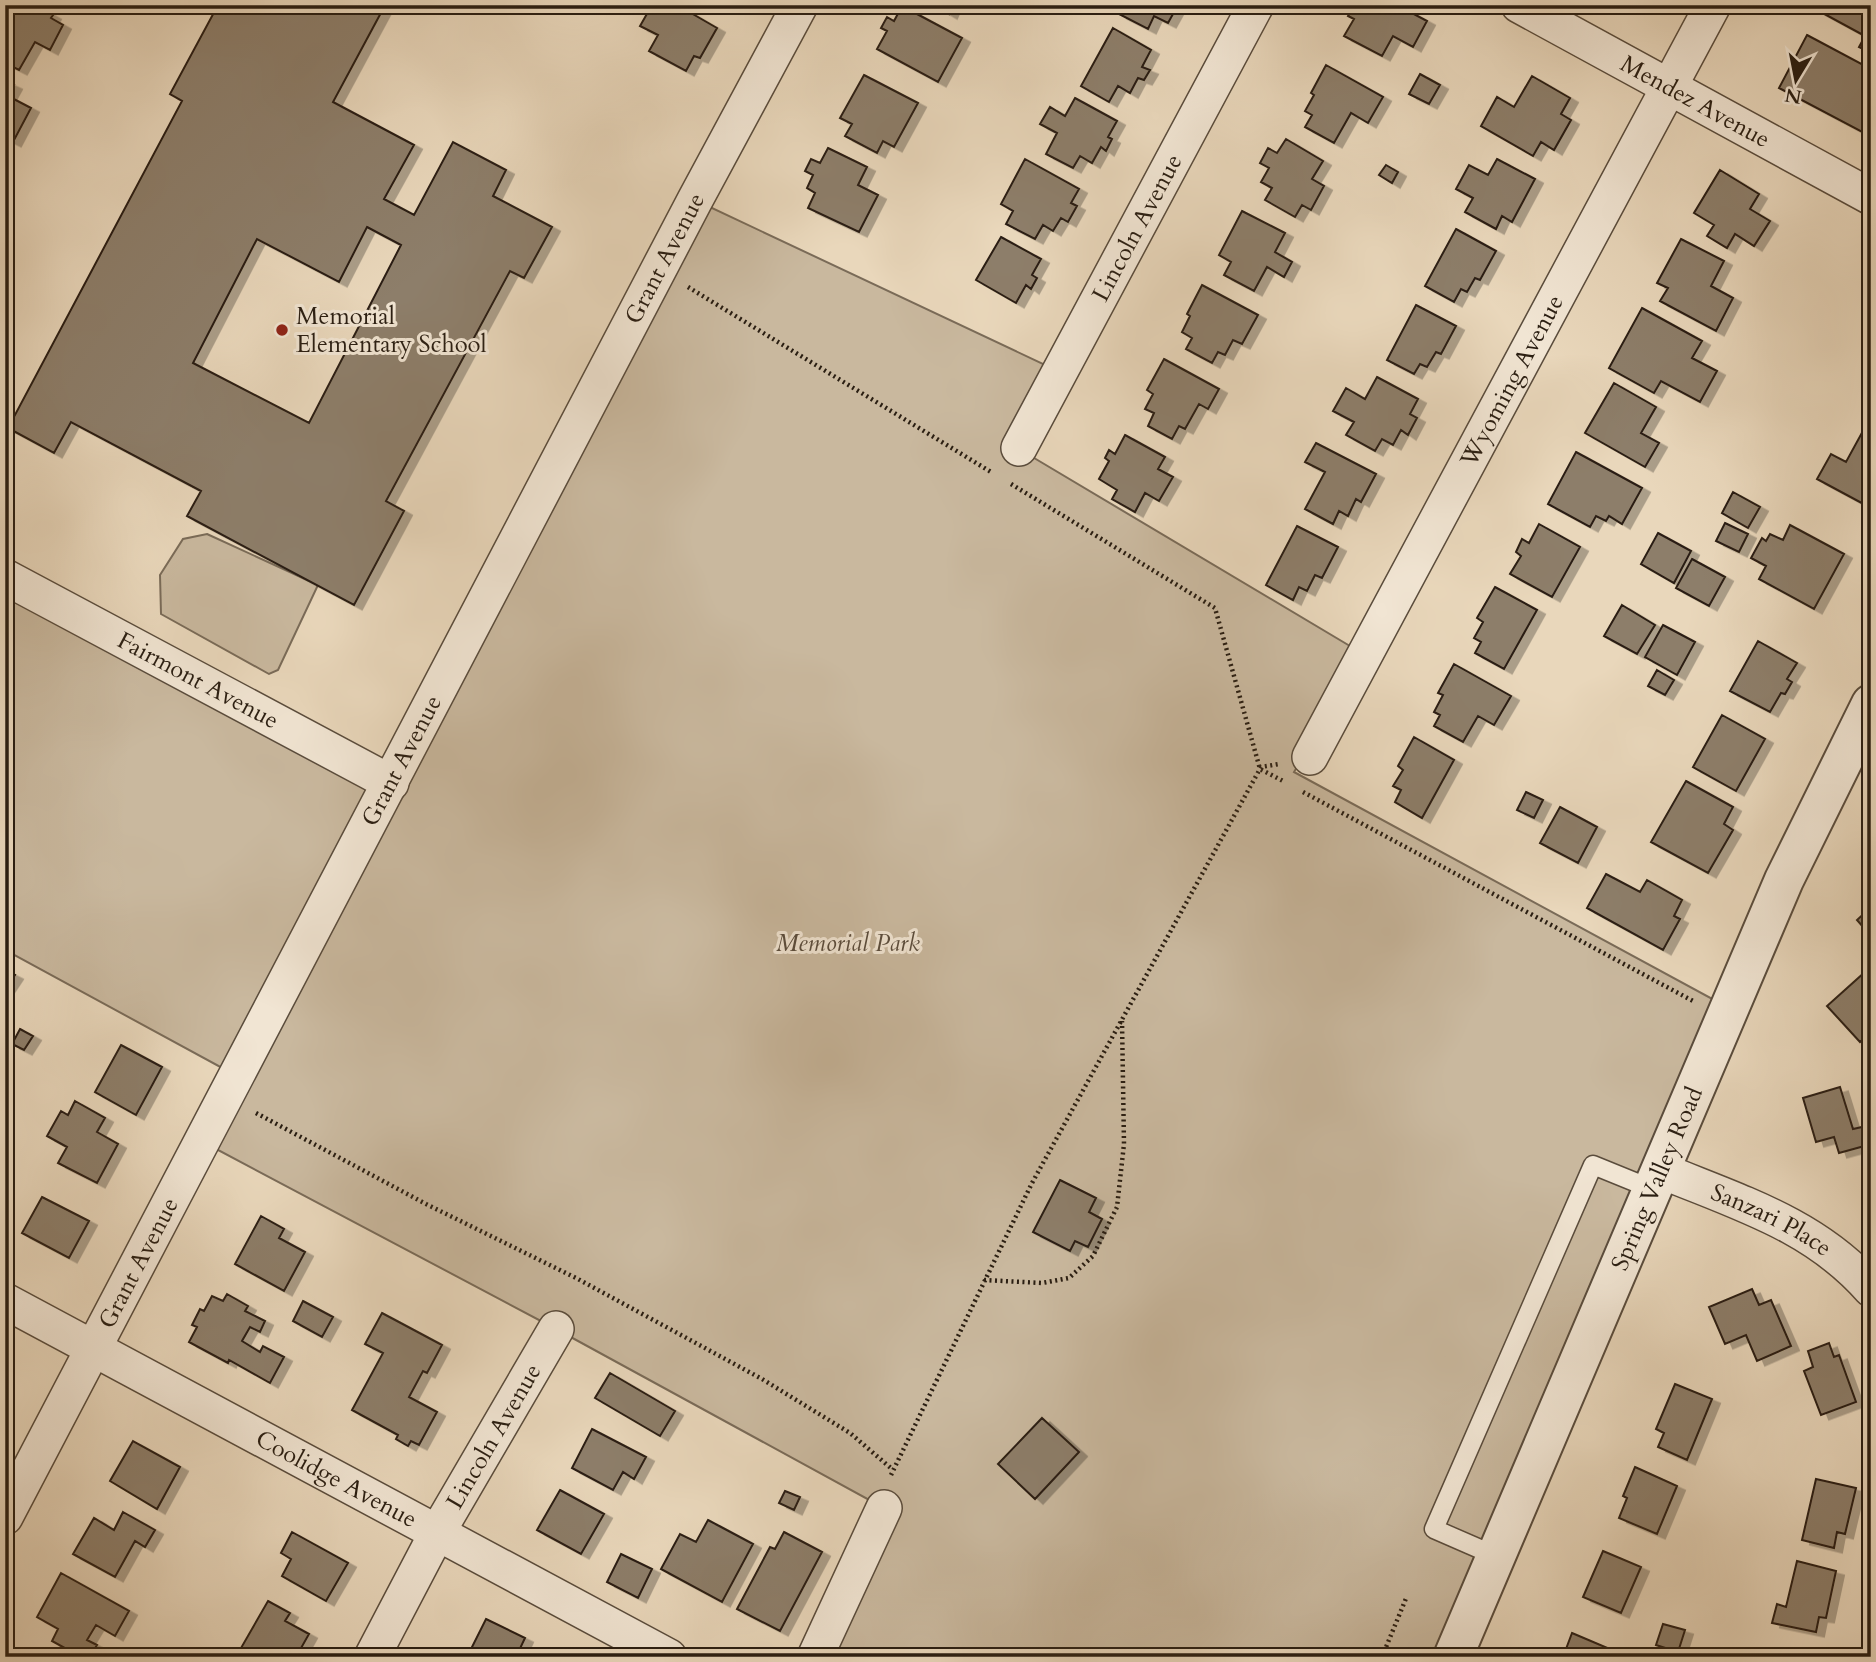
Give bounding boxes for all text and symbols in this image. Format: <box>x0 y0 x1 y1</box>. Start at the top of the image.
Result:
north arrow <box>1760 46 1830 116</box>
street label: Mendez Avenue <box>1615 47 1776 155</box>
text: N <box>1782 81 1804 110</box>
street label: Lincoln Avenue <box>1084 148 1190 307</box>
street label: Grant Avenue <box>617 187 712 330</box>
street label: Wyoming Avenue <box>1452 289 1571 473</box>
place label: Memorial Elementary School <box>296 300 487 361</box>
marker: Memorial Elementary School <box>274 322 290 338</box>
street label: Fairmont Avenue <box>112 624 285 737</box>
street label: Grant Avenue <box>353 689 449 832</box>
park label: Memorial Park <box>776 927 920 960</box>
street label: Spring Valley Road <box>1603 1081 1711 1276</box>
street label: Sanzari Place <box>1706 1176 1839 1264</box>
street label: Grant Avenue <box>90 1191 186 1334</box>
street label: Lincoln Avenue <box>438 1358 549 1515</box>
street label: Coolidge Avenue <box>250 1422 423 1535</box>

